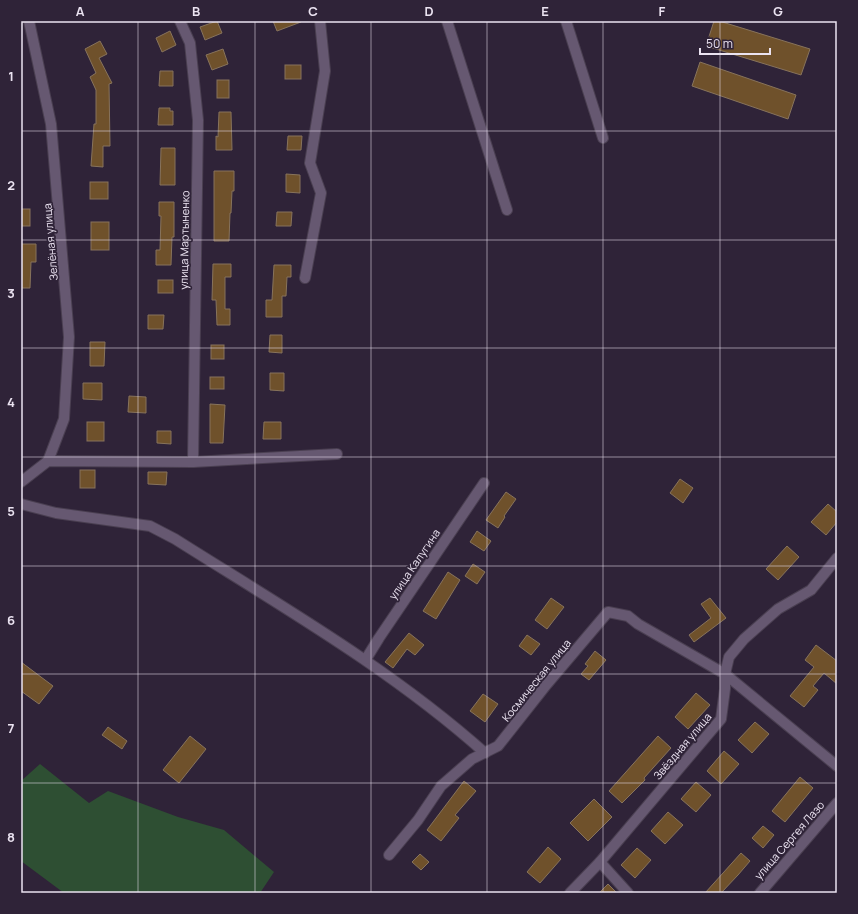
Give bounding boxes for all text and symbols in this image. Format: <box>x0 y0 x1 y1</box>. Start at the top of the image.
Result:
text: A <box>76 2 85 20</box>
text: B <box>192 2 200 20</box>
text: C <box>308 2 318 20</box>
text: D <box>424 2 434 20</box>
text: E <box>541 2 549 20</box>
text: F <box>659 2 666 20</box>
text: G <box>773 2 783 20</box>
scale bar <box>700 30 770 56</box>
text: 50 m <box>706 35 733 52</box>
text: 1 <box>8 67 14 85</box>
text: 2 <box>7 176 15 194</box>
street label: улица Мартыненко <box>176 190 192 290</box>
street label: Зелёная улица <box>39 203 61 281</box>
text: 3 <box>7 284 15 302</box>
text: 4 <box>7 393 15 411</box>
text: 5 <box>7 502 15 520</box>
street label: улица Калугина <box>385 526 443 602</box>
text: 6 <box>7 611 15 629</box>
street label: Космическая улица <box>498 636 574 724</box>
street label: Звёздная улица <box>650 709 714 783</box>
text: 7 <box>8 719 15 737</box>
street label: улица Сергея Лазо <box>751 797 828 883</box>
text: 8 <box>7 828 15 846</box>

